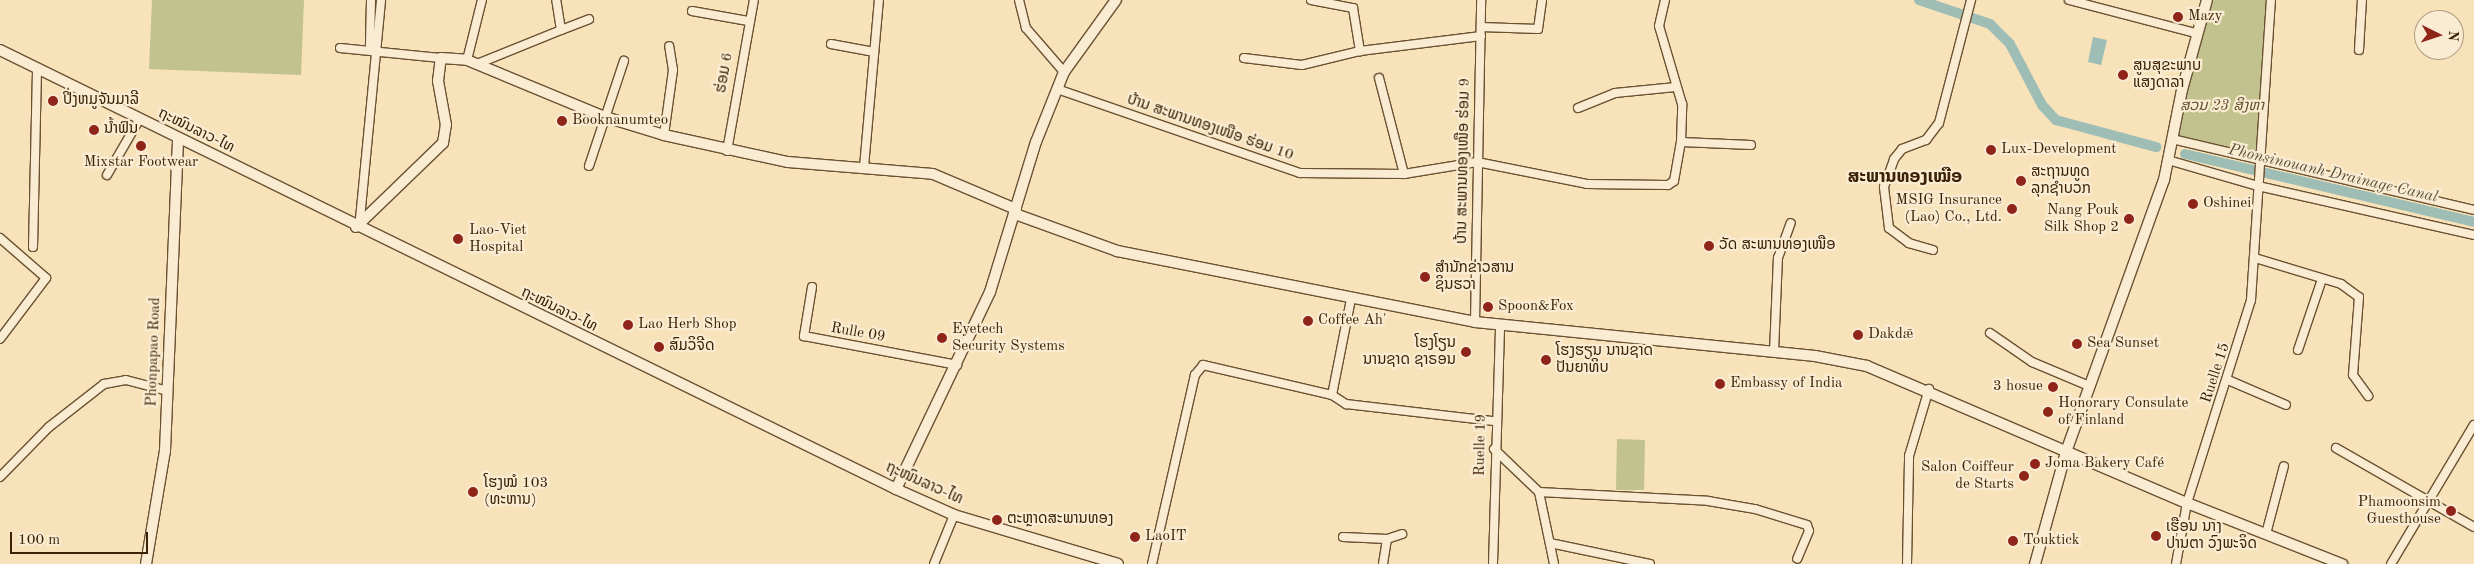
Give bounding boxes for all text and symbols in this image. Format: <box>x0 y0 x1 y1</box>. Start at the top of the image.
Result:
place label: Mazy <box>2188 8 2223 26</box>
north arrow <box>2414 10 2464 60</box>
marker: Mazy <box>2172 11 2184 23</box>
text: N <box>2446 30 2460 42</box>
street label: ຮ່ອມ 6 <box>713 51 737 95</box>
place label: ສູນສຸຂະພາບ ແສງດາລາ <box>2133 57 2201 92</box>
marker: ສູນສຸຂະພາບ ແສງດາລາ <box>2117 69 2129 81</box>
street label: ບ້ານ ສະພານທອງເໜືອ ຮ່ອມ 9 <box>1454 78 1474 244</box>
street label: ບ້ານ ສະພານທອງເໜືອ ຮ່ອມ 10 <box>1124 91 1296 165</box>
place label: ປີ່ງຫມູຈັນມາລີ <box>63 92 139 110</box>
marker: ປີ່ງຫມູຈັນມາລີ <box>47 95 59 107</box>
park label: ສວນ 23 ສິງຫາ <box>2180 98 2264 116</box>
street label: ຖະໜົນລາວ-ໄທ <box>155 105 237 157</box>
place label: Booknanumteo <box>572 112 668 130</box>
marker: Booknanumteo <box>556 115 568 127</box>
place label: ນ້ຳຟົນ <box>104 121 138 139</box>
marker: ນ້ຳຟົນ <box>88 124 100 136</box>
marker: Mixstar Footwear <box>135 140 147 152</box>
place label: Lux-Development <box>2001 141 2117 159</box>
water label: Phonsinouanh Drainage Canal <box>2226 141 2440 207</box>
marker: Lux-Development <box>1985 144 1997 156</box>
place label: Mixstar Footwear <box>84 154 198 172</box>
place label: ສະຖານທູດ ລຸກຊຳບວກ <box>2031 163 2091 198</box>
district label: ສະພານທອງເໝືອ <box>1848 166 1962 188</box>
marker: ສະຖານທູດ ລຸກຊຳບວກ <box>2015 175 2027 187</box>
place label: MSIG Insurance (Lao) Co., Ltd. <box>1896 191 2002 226</box>
place label: Oshinei <box>2203 195 2251 213</box>
marker: Oshinei <box>2187 198 2199 210</box>
place label: Nang Pouk Silk Shop 2 <box>2044 201 2119 236</box>
marker: MSIG Insurance (Lao) Co., Ltd. <box>2006 203 2018 215</box>
marker: Nang Pouk Silk Shop 2 <box>2123 213 2135 225</box>
place label: Lao-Viet Hospital <box>469 221 527 256</box>
marker: Lao-Viet Hospital <box>451 232 465 246</box>
place label: ວັດ ສະພານທອງເໜືອ <box>1719 237 1835 255</box>
marker: ວັດ ສະພານທອງເໜືອ <box>1703 240 1715 252</box>
place label: ສຳນັກຂ່າວສານ ຊິນຮວາ <box>1435 259 1514 294</box>
marker: ສຳນັກຂ່າວສານ ຊິນຮວາ <box>1419 271 1431 283</box>
street label: ຖະໜົນລາວ-ໄທ <box>518 284 600 336</box>
street label: Phonpapao Road <box>143 297 165 407</box>
place label: Spoon&Fox <box>1498 298 1574 316</box>
marker: Spoon&Fox <box>1482 301 1494 313</box>
place label: Coffee Ah' <box>1318 312 1387 330</box>
marker: Coffee Ah' <box>1302 315 1314 327</box>
place label: Lao Herb Shop <box>638 316 737 334</box>
marker: Lao Herb Shop <box>622 319 634 331</box>
street label: Rulle 09 <box>829 319 887 347</box>
place label: Eyetech Security Systems <box>952 320 1065 355</box>
place label: Dakdǣ <box>1868 326 1913 344</box>
marker: Dakdǣ <box>1852 329 1864 341</box>
marker: Eyetech Security Systems <box>936 332 948 344</box>
place label: ໂຮງໂຽນ ນານຊາດ ຊາຣອນ <box>1363 334 1456 369</box>
place label: Sea Sunset <box>2087 335 2159 353</box>
place label: ສົມວິຈີດ <box>669 338 715 356</box>
marker: Sea Sunset <box>2071 338 2083 350</box>
marker: ສົມວິຈີດ <box>653 341 665 353</box>
street label: Ruelle 15 <box>2198 341 2234 405</box>
place label: ໂຮງຮຽນ ນານຊາດ ປັນຍາທິບ <box>1556 342 1653 377</box>
marker: ໂຮງໂຽນ ນານຊາດ ຊາຣອນ <box>1460 346 1472 358</box>
marker: ໂຮງຮຽນ ນານຊາດ ປັນຍາທິບ <box>1540 354 1552 366</box>
place label: Embassy of India <box>1730 375 1842 393</box>
marker: Embassy of India <box>1714 378 1726 390</box>
place label: 3 hosue <box>1993 378 2043 396</box>
marker: 3 hosue <box>2047 381 2059 393</box>
place label: Honorary Consulate of Finland <box>2058 394 2188 429</box>
marker: Honorary Consulate of Finland <box>2042 406 2054 418</box>
street label: Ruelle 19 <box>1471 414 1491 476</box>
place label: Joma Bakery Café <box>2045 455 2164 473</box>
place label: Salon Coiffeur de Starts <box>1921 458 2014 493</box>
marker: Joma Bakery Café <box>2029 458 2041 470</box>
street label: ຖະໜົນລາວ-ໄທ <box>882 459 966 509</box>
marker: Salon Coiffeur de Starts <box>2018 470 2030 482</box>
place label: ໂຮງໝໍ 103 (ທະຫານ) <box>484 474 548 509</box>
marker: ໂຮງໝໍ 103 (ທະຫານ) <box>466 485 480 499</box>
place label: Phamoonsim Guesthouse <box>2358 493 2441 528</box>
marker: Phamoonsim Guesthouse <box>2445 505 2457 517</box>
place label: ຕະຫຼາດສະພານທອງ <box>1007 511 1113 529</box>
marker: ຕະຫຼາດສະພານທອງ <box>991 514 1003 526</box>
place label: ເຮືອນ ນາງ ປານຕາ ວົງພະຈິດ <box>2166 518 2257 553</box>
scale bar <box>12 522 150 554</box>
place label: LaoIT <box>1145 528 1187 546</box>
marker: ເຮືອນ ນາງ ປານຕາ ວົງພະຈິດ <box>2150 530 2162 542</box>
marker: LaoIT <box>1129 531 1141 543</box>
place label: Touktick <box>2023 532 2080 550</box>
text: 100 m <box>18 533 60 548</box>
marker: Touktick <box>2007 535 2019 547</box>

